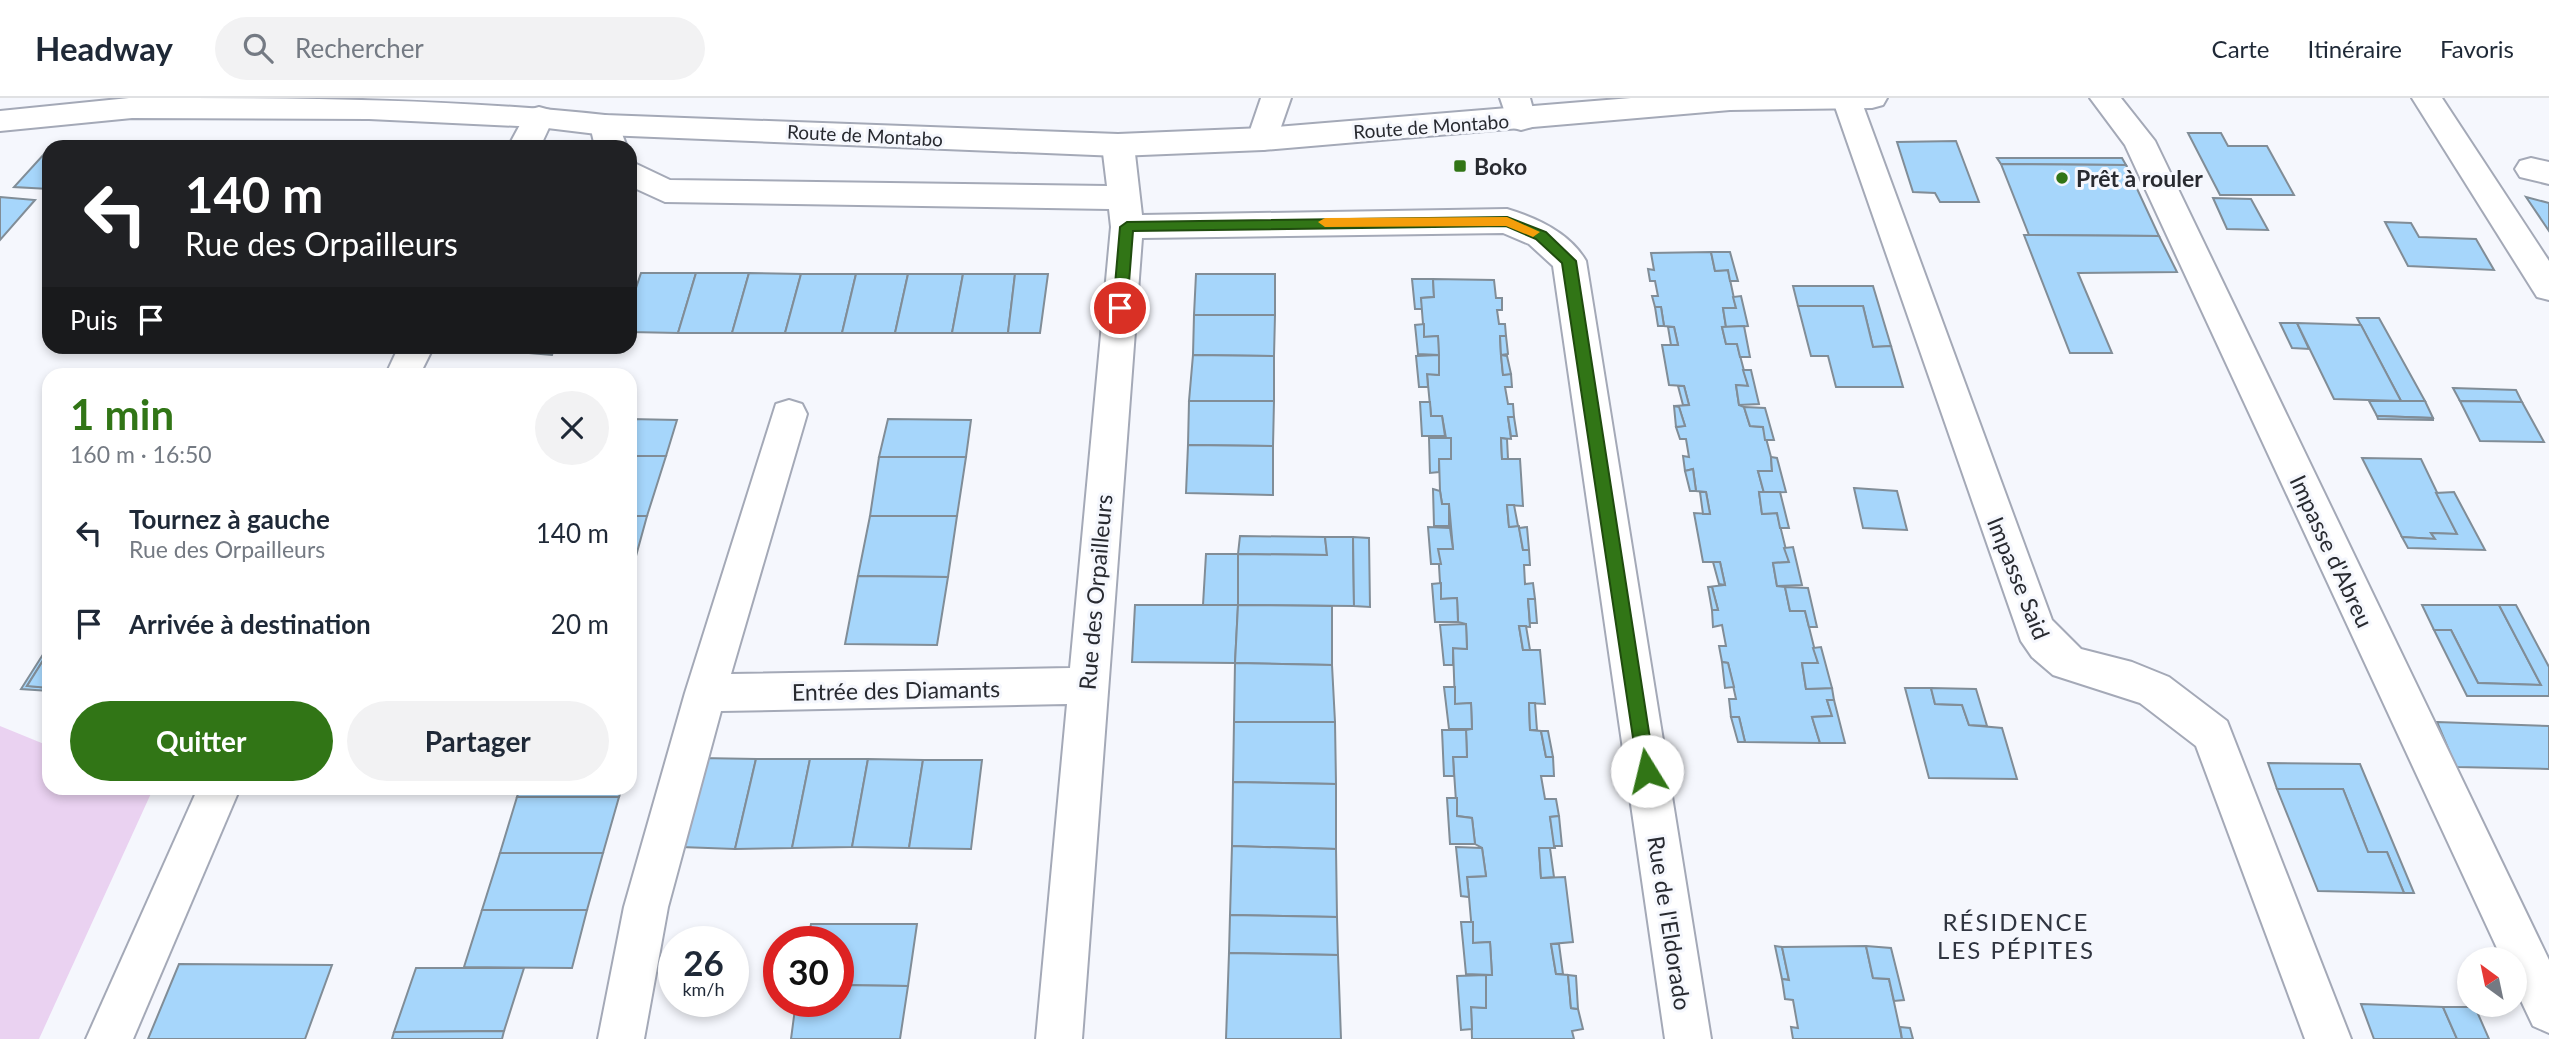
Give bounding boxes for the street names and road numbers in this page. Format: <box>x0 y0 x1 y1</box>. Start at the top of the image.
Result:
street label: Route de Montabo <box>1352 109 1510 143</box>
street label: Route de Montabo <box>786 119 944 151</box>
street label: Impasse d'Abreu <box>2284 470 2380 632</box>
street label: Rue des Orpailleurs <box>1073 493 1117 691</box>
street label: Impasse Said <box>1982 513 2056 643</box>
street label: Entrée des Diamants <box>792 674 1000 706</box>
street label: Rue de l'Eldorado <box>1642 834 1698 1012</box>

